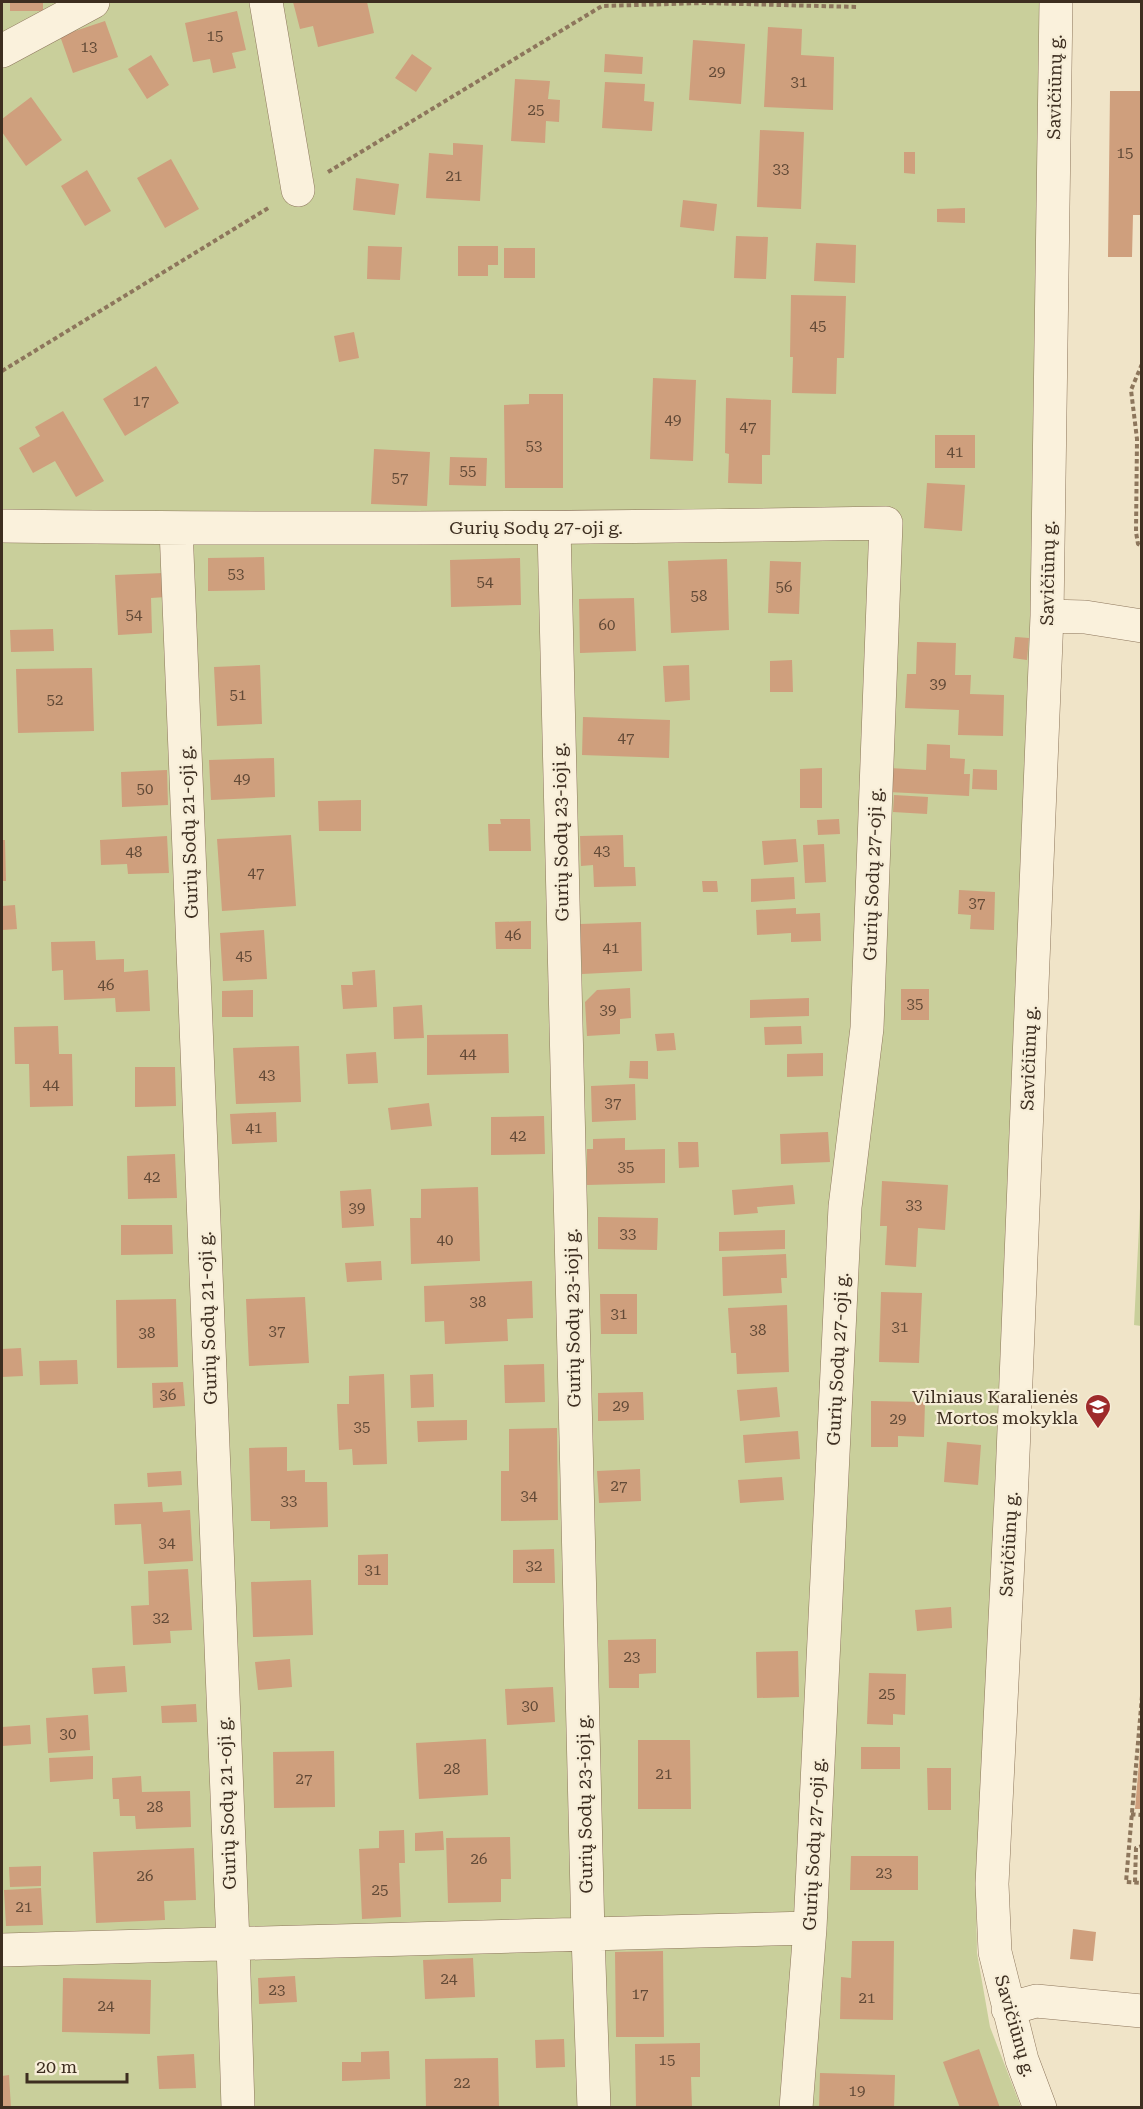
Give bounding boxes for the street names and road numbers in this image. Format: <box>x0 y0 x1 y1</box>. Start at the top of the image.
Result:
street label: Savičiūnų g. <box>1043 34 1066 140</box>
street label: Gurių Sodų 27-oji g. <box>449 517 623 538</box>
street label: Savičiūnų g. <box>1036 520 1059 626</box>
street label: Gurių Sodų 23-ioji g. <box>548 742 573 922</box>
street label: Gurių Sodų 21-oji g. <box>175 745 202 919</box>
street label: Gurių Sodų 27-oji g. <box>859 787 886 961</box>
street label: Savičiūnų g. <box>1016 1005 1041 1111</box>
street label: Gurių Sodų 23-ioji g. <box>560 1228 585 1408</box>
street label: Gurių Sodų 21-oji g. <box>194 1231 221 1405</box>
street label: Gurių Sodų 27-oji g. <box>822 1272 853 1446</box>
street label: Savičiūnų g. <box>995 1491 1022 1597</box>
street label: Gurių Sodų 23-ioji g. <box>572 1714 597 1894</box>
street label: Gurių Sodų 21-oji g. <box>213 1716 240 1890</box>
street label: Gurių Sodų 27-oji g. <box>798 1757 829 1931</box>
street label: Savičiūnų g. <box>991 1972 1040 2079</box>

